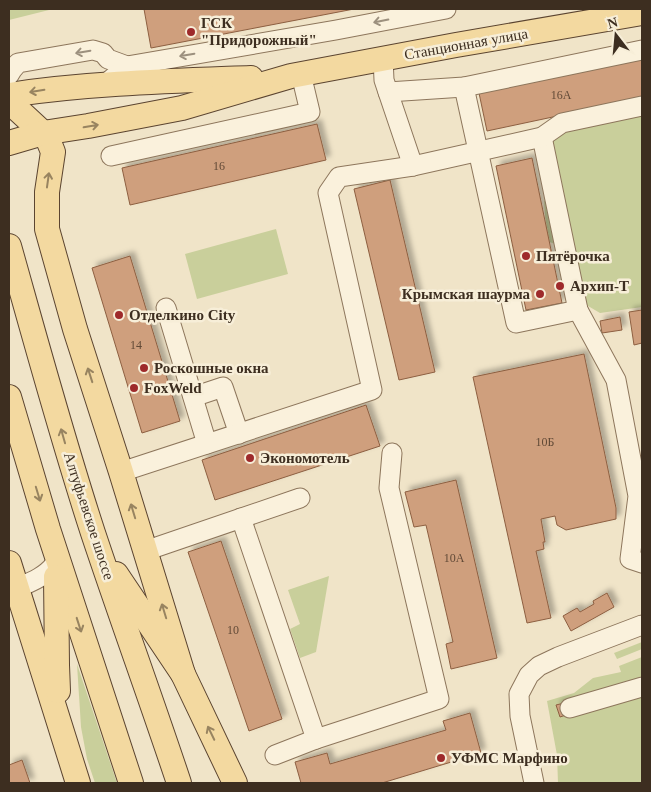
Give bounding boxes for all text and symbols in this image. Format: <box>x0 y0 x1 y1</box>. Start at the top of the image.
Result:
north arrow <box>591 10 641 60</box>
text: N <box>606 14 619 32</box>
place label: ГСК "Придорожный" <box>201 15 317 48</box>
one-way arrow <box>374 17 390 27</box>
street label: Станционная улица <box>403 25 529 63</box>
marker: ГСК "Придорожный" <box>185 26 197 38</box>
one-way arrow <box>75 47 91 57</box>
one-way arrow <box>179 51 195 61</box>
one-way arrow <box>29 86 45 96</box>
house number: 16А <box>551 88 572 102</box>
one-way arrow <box>83 120 99 130</box>
house number: 16 <box>213 159 225 173</box>
one-way arrow <box>44 172 54 188</box>
place label: Пятёрочка <box>536 248 610 264</box>
marker: Пятёрочка <box>520 250 532 262</box>
place label: Архип-Т <box>570 278 629 294</box>
marker: Архип-Т <box>554 280 566 292</box>
place label: Крымская шаурма <box>402 286 530 302</box>
marker: Крымская шаурма <box>534 288 546 300</box>
place label: Отделкино City <box>129 307 236 323</box>
marker: Отделкино City <box>113 309 125 321</box>
house number: 14 <box>130 338 142 352</box>
place label: Роскошные окна <box>154 360 269 376</box>
marker: Роскошные окна <box>138 362 150 374</box>
one-way arrow <box>85 368 94 384</box>
place label: FoxWeld <box>144 380 202 396</box>
marker: FoxWeld <box>128 382 140 394</box>
one-way arrow <box>58 429 68 445</box>
house number: 10Б <box>536 435 555 449</box>
street label: Алтуфьевское шоссе <box>61 450 117 582</box>
place label: Экономотель <box>260 450 350 466</box>
marker: Экономотель <box>244 452 256 464</box>
one-way arrow <box>33 486 43 502</box>
one-way arrow <box>128 504 138 520</box>
house number: 10А <box>444 551 465 565</box>
one-way arrow <box>158 603 168 619</box>
one-way arrow <box>75 617 85 633</box>
house number: 10 <box>227 623 239 637</box>
one-way arrow <box>206 726 215 741</box>
place label: УФМС Марфино <box>451 750 568 766</box>
marker: УФМС Марфино <box>435 752 447 764</box>

